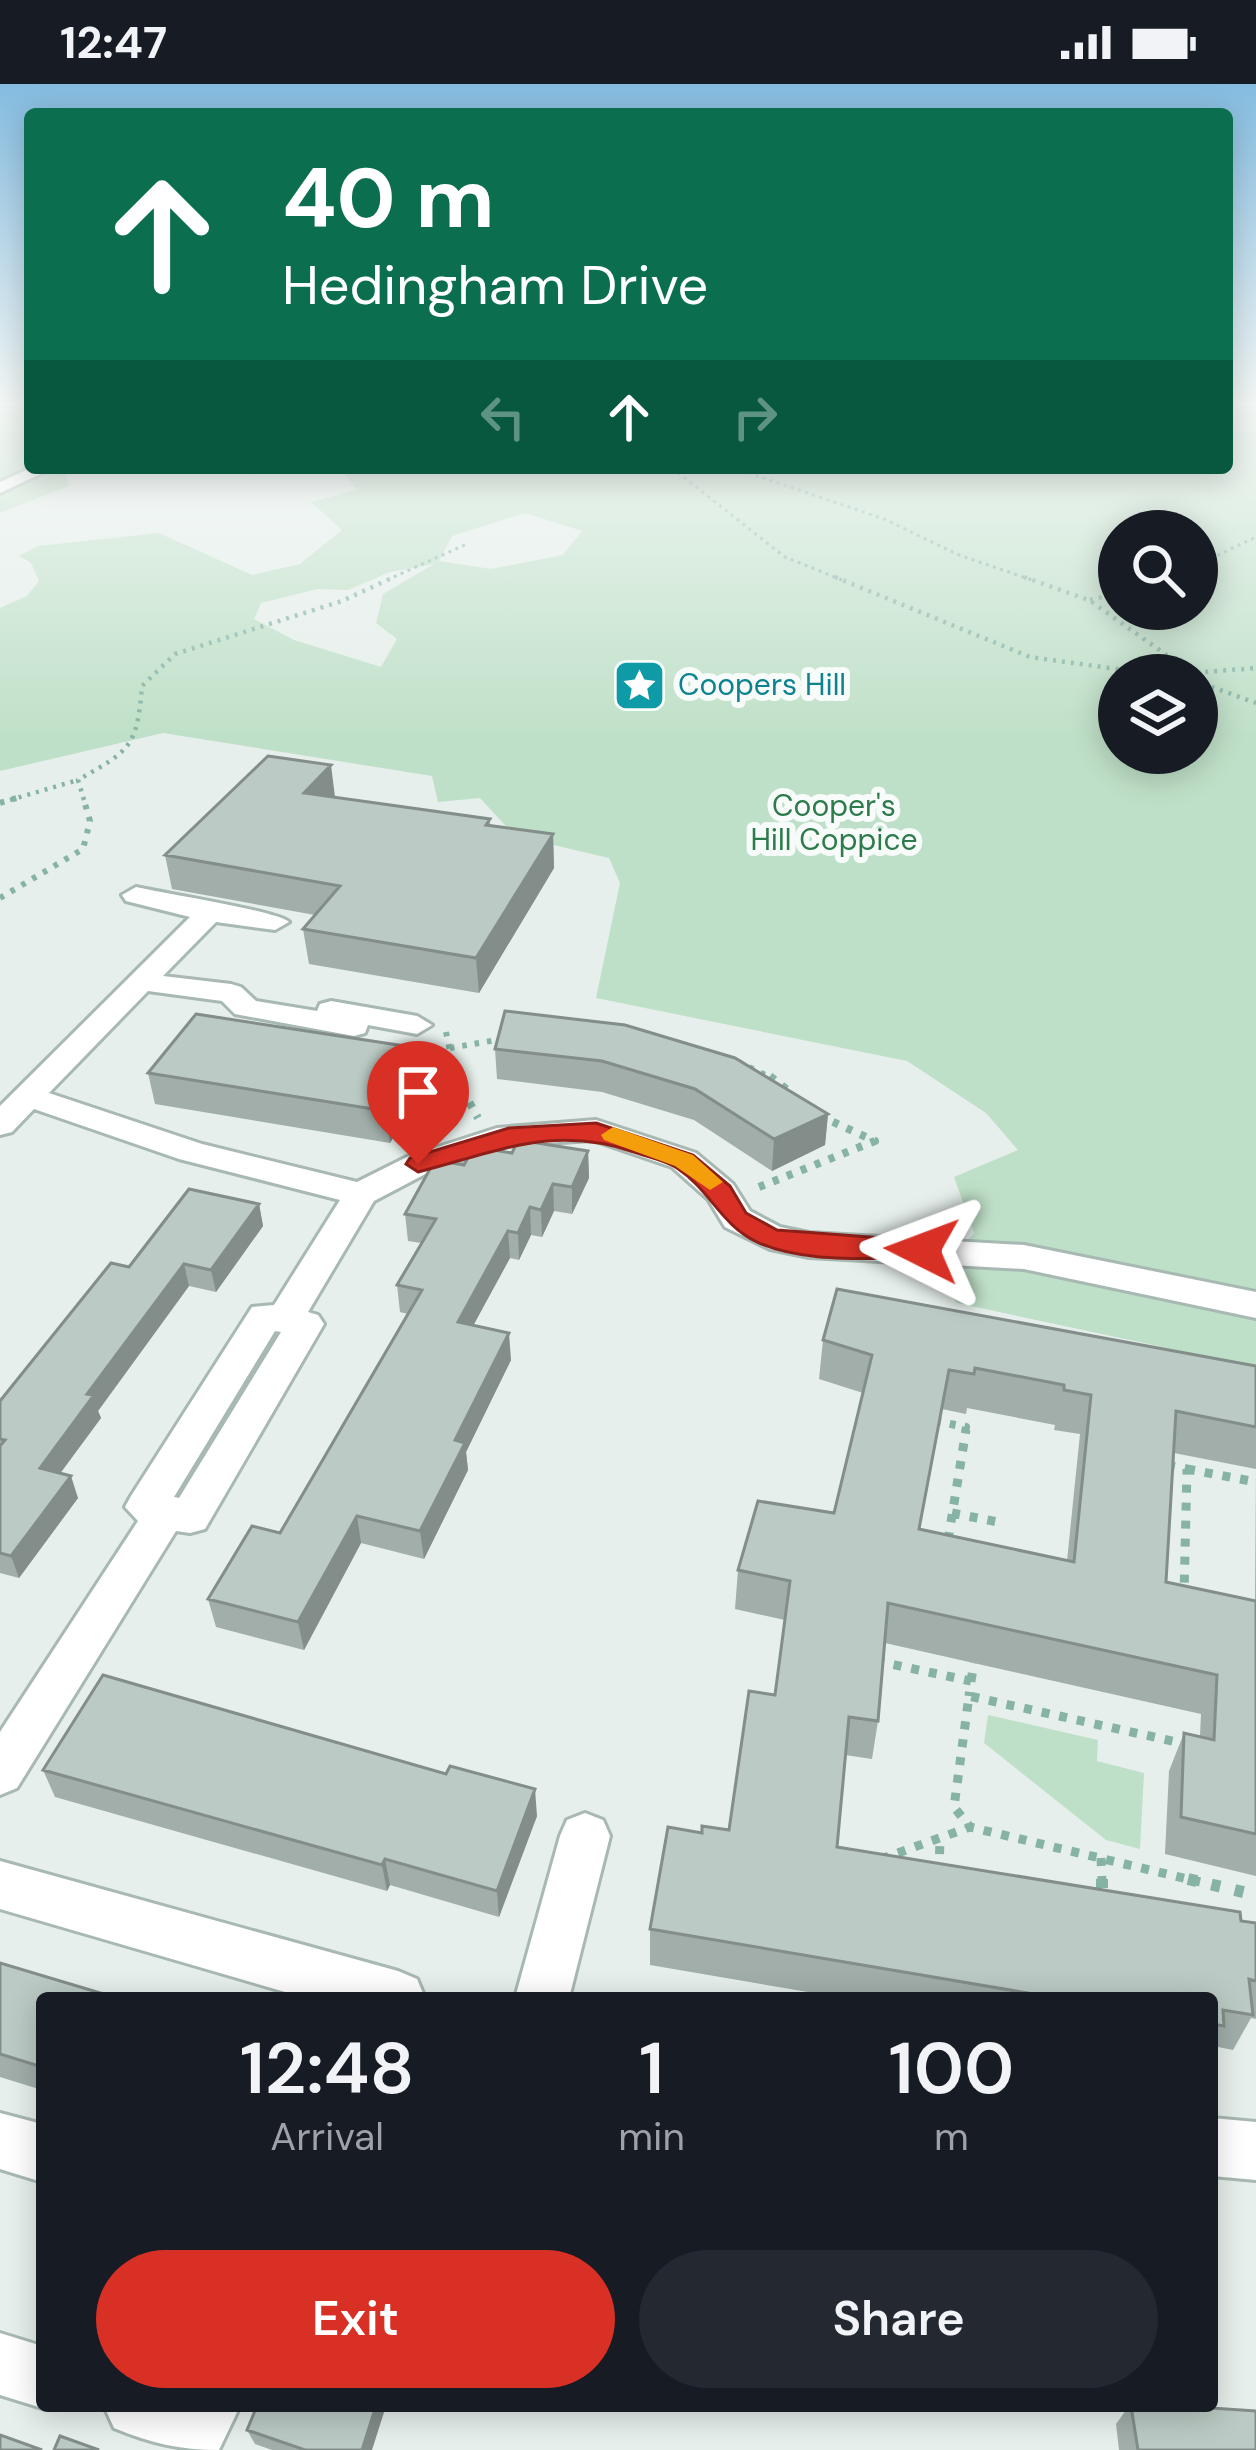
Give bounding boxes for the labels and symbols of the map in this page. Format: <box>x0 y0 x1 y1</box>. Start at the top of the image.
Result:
place icon: Coopers Hill <box>611 657 667 713</box>
place label: Coopers Hill <box>678 665 846 704</box>
park label: Cooper's Hill Coppice <box>750 786 918 859</box>
pin <box>367 1041 469 1164</box>
position arrow <box>859 1187 985 1313</box>

